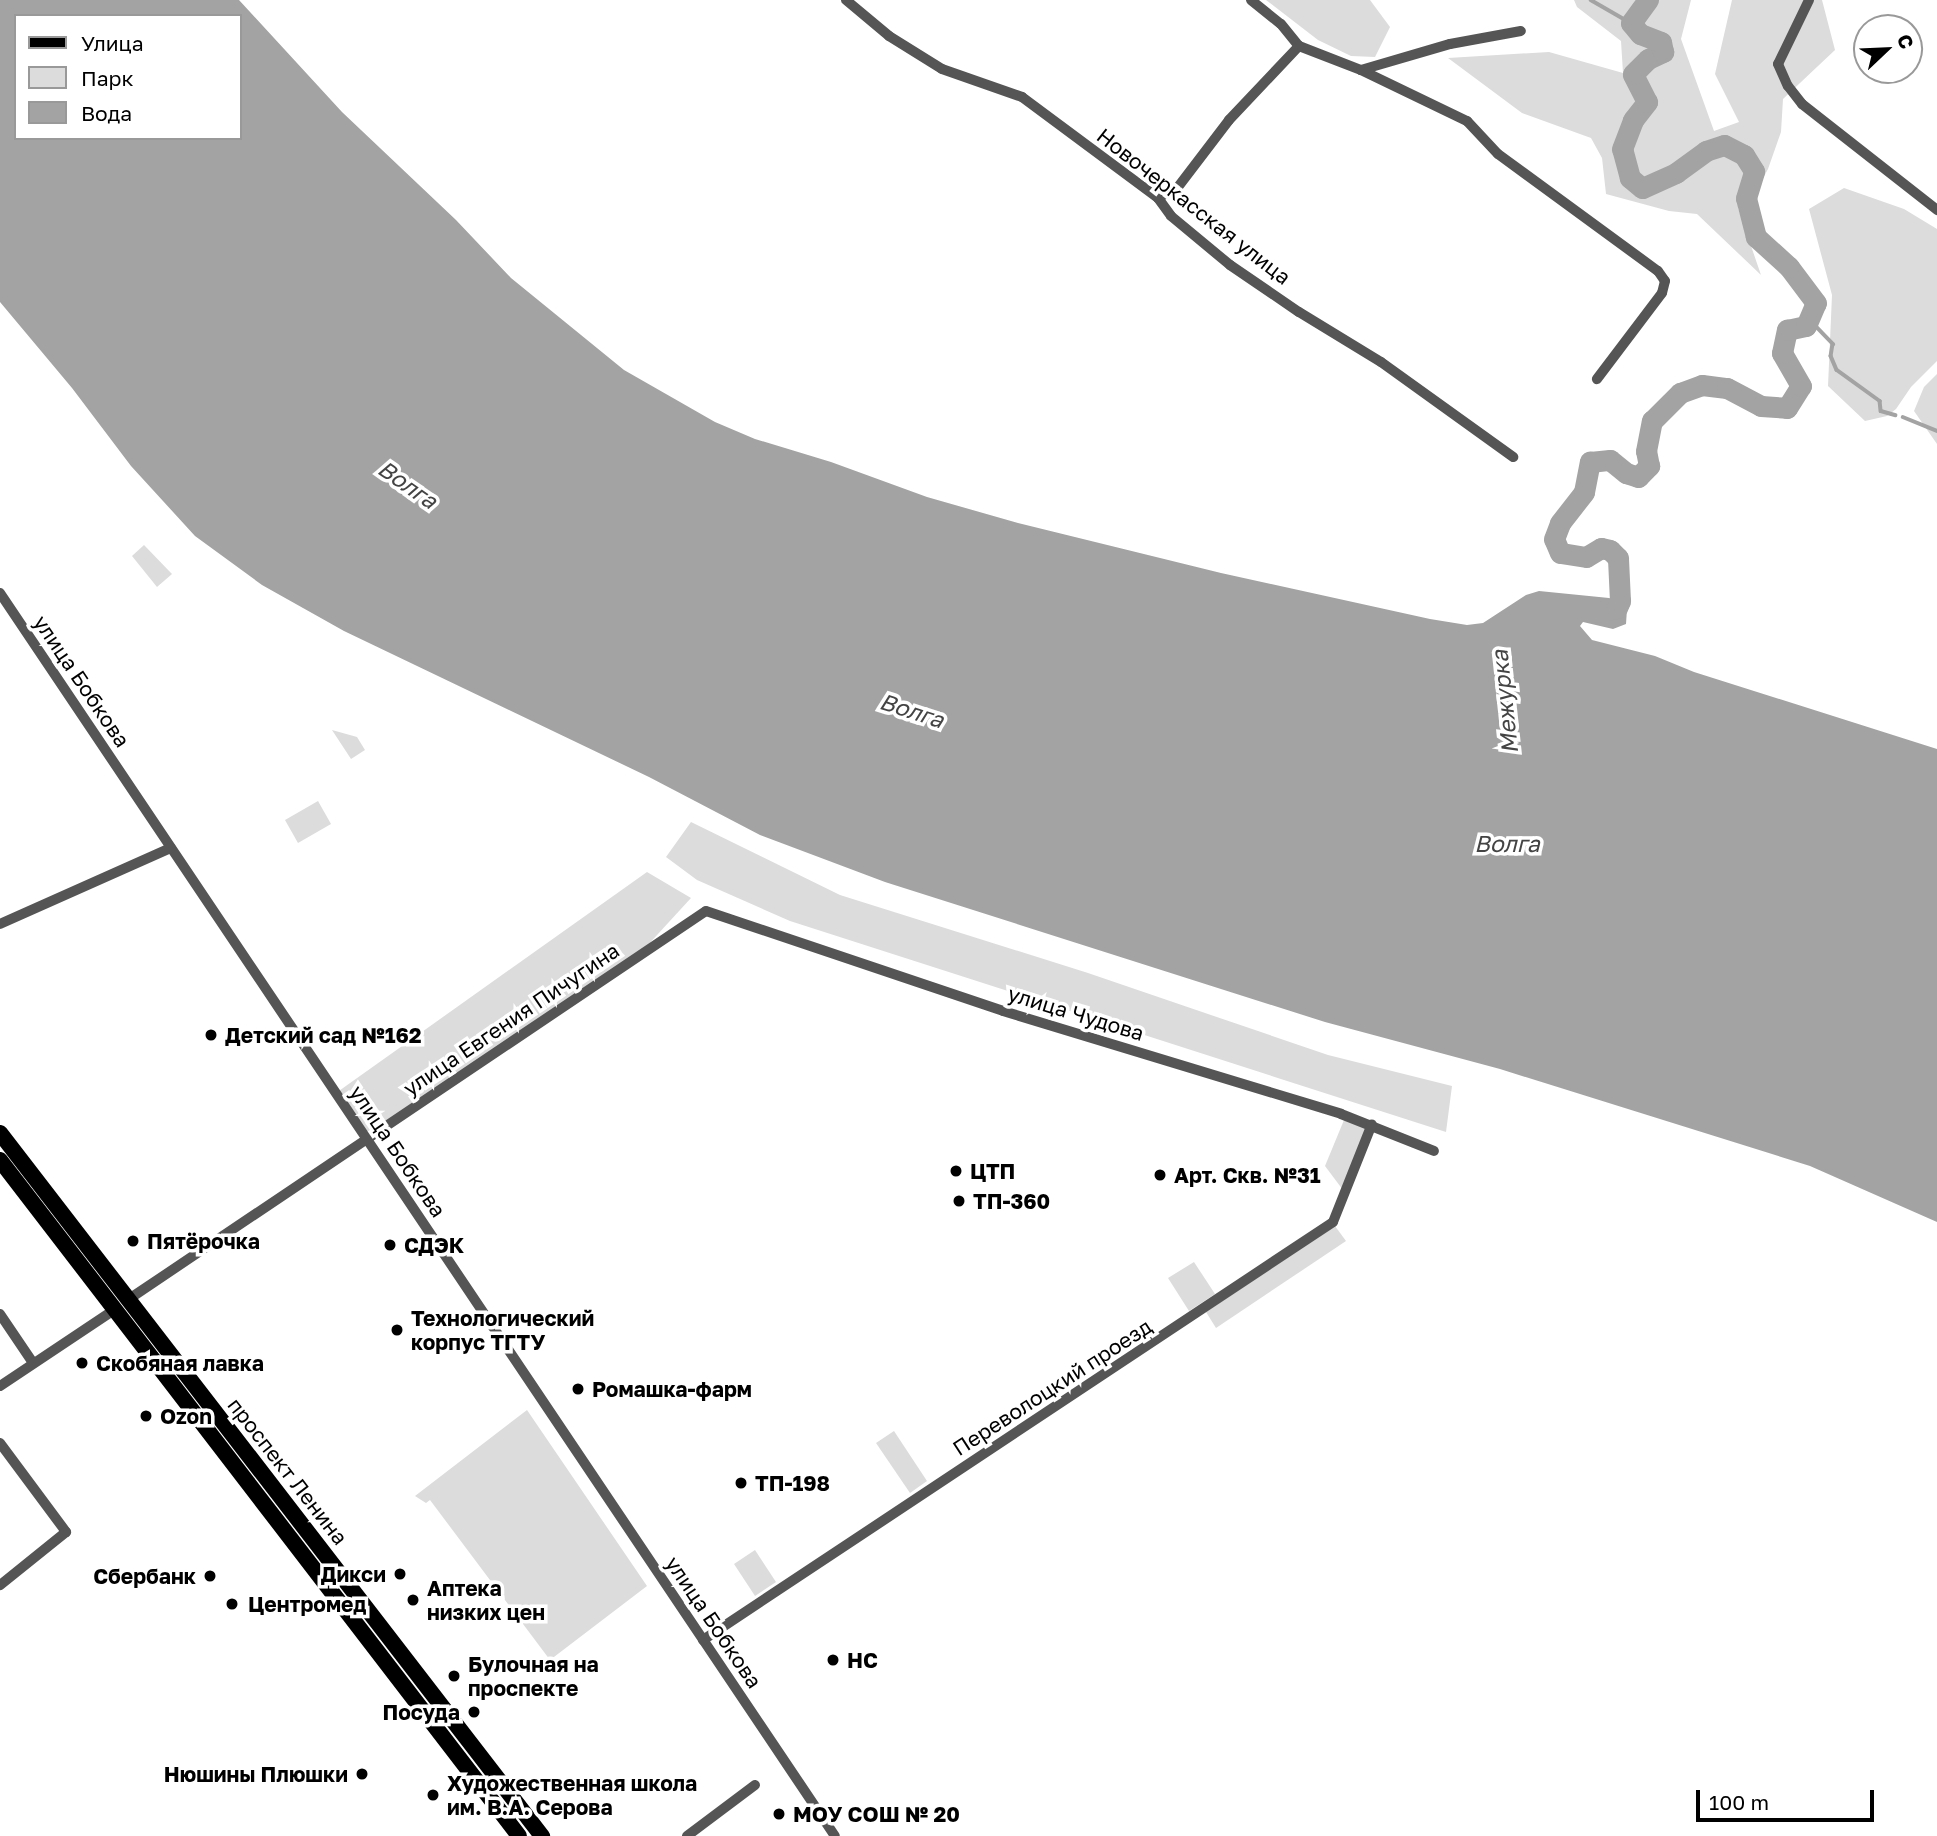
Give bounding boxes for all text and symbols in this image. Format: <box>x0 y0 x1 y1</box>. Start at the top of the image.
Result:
legend <box>14 14 242 140</box>
north arrow <box>1853 14 1923 84</box>
text: Улица <box>81 30 144 56</box>
text: С <box>1893 31 1919 52</box>
text: Парк <box>81 65 134 91</box>
text: Вода <box>81 100 132 126</box>
street label: Новочеркасская улица <box>1092 123 1296 289</box>
water label: Волга <box>373 454 443 514</box>
street label: улица Бобкова <box>29 610 135 752</box>
water label: Межурка <box>1485 649 1523 755</box>
water label: Волга <box>877 687 947 733</box>
water label: Волга <box>1474 829 1540 857</box>
street label: улица Евгения Пичугина <box>398 937 624 1101</box>
street label: улица Чудова <box>1005 980 1147 1046</box>
place label: Детский сад №162 <box>225 1022 422 1048</box>
marker: Детский сад №162 <box>203 1027 219 1043</box>
street label: улица Бобкова <box>345 1080 451 1222</box>
place label: ЦТП <box>970 1158 1015 1184</box>
place label: Арт. Скв. №31 <box>1174 1162 1321 1188</box>
marker: ЦТП <box>948 1163 964 1179</box>
marker: Арт. Скв. №31 <box>1152 1167 1168 1183</box>
place label: ТП-360 <box>973 1188 1050 1214</box>
marker: ТП-360 <box>951 1193 967 1209</box>
place label: Пятёрочка <box>147 1228 260 1254</box>
place label: СДЭК <box>404 1232 464 1258</box>
marker: Пятёрочка <box>125 1233 141 1249</box>
marker: СДЭК <box>382 1237 398 1253</box>
place label: Технологический корпус ТГТУ <box>411 1305 594 1355</box>
street label: Переволоцкий проезд <box>948 1313 1156 1461</box>
marker: Технологический корпус ТГТУ <box>389 1322 405 1338</box>
place label: Скобяная лавка <box>96 1350 264 1376</box>
marker: Скобяная лавка <box>74 1355 90 1371</box>
place label: Ромашка-фарм <box>592 1376 752 1402</box>
marker: Ромашка-фарм <box>570 1381 586 1397</box>
street label: проспект Ленина <box>223 1393 353 1549</box>
place label: Ozon <box>160 1403 212 1429</box>
marker: Ozon <box>138 1408 154 1424</box>
place label: ТП-198 <box>755 1470 830 1496</box>
marker: ТП-198 <box>733 1475 749 1491</box>
street label: улица Бобкова <box>661 1551 767 1693</box>
place label: Дикси <box>321 1561 386 1587</box>
place label: Сбербанк <box>93 1563 196 1589</box>
marker: Дикси <box>392 1566 408 1582</box>
marker: Сбербанк <box>202 1568 218 1584</box>
place label: Аптека низких цен <box>427 1575 545 1625</box>
place label: Центромед <box>248 1591 366 1617</box>
marker: Аптека низких цен <box>405 1592 421 1608</box>
marker: Центромед <box>222 1594 242 1614</box>
place label: НС <box>847 1647 878 1673</box>
place label: Булочная на проспекте <box>468 1651 599 1701</box>
marker: НС <box>825 1652 841 1668</box>
marker: Булочная на проспекте <box>446 1668 462 1684</box>
place label: Посуда <box>382 1699 460 1725</box>
marker: Посуда <box>466 1704 482 1720</box>
place label: Нюшины Плюшки <box>164 1761 348 1787</box>
marker: Нюшины Плюшки <box>354 1766 370 1782</box>
place label: Художественная школа им. В.А. Серова <box>447 1770 697 1820</box>
scale bar <box>1699 1776 1878 1820</box>
marker: Художественная школа им. В.А. Серова <box>425 1787 441 1803</box>
text: 100 m <box>1709 1789 1769 1815</box>
place label: МОУ СОШ № 20 <box>793 1801 960 1827</box>
marker: МОУ СОШ № 20 <box>771 1806 787 1822</box>

